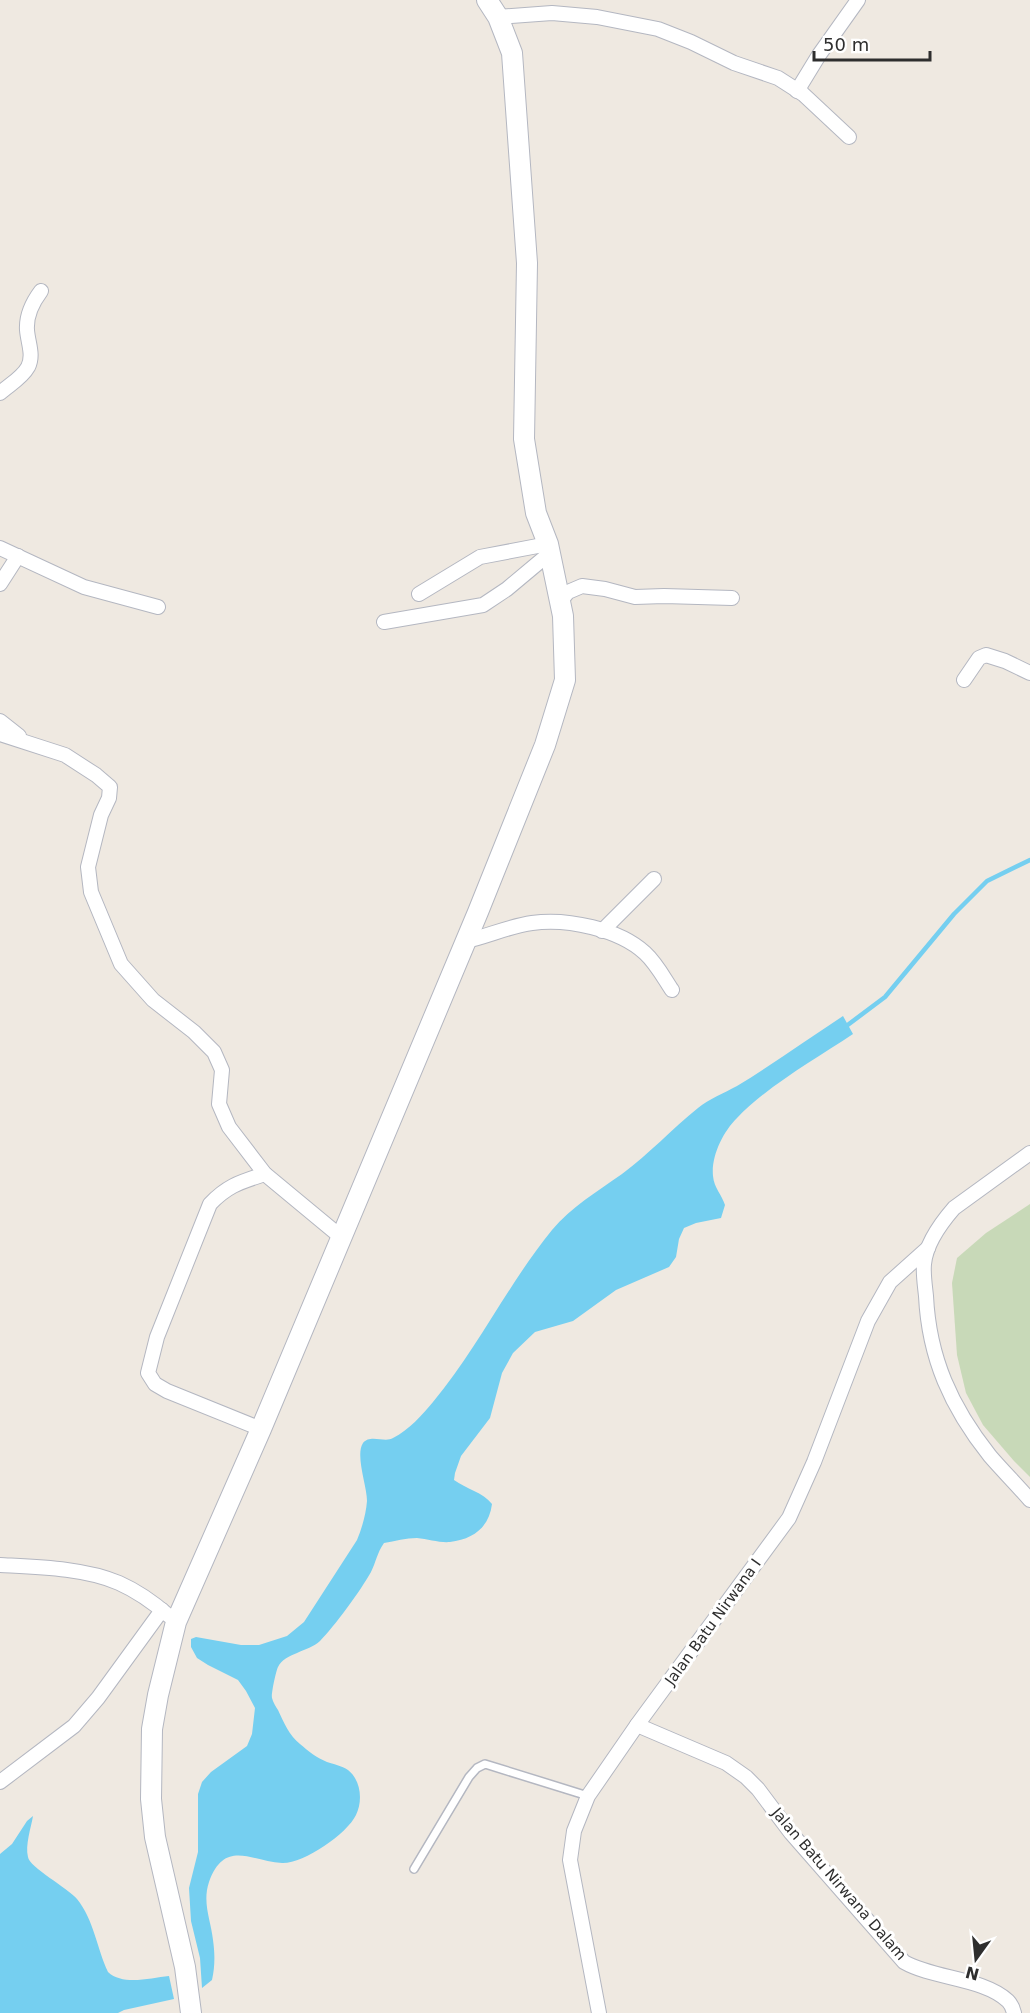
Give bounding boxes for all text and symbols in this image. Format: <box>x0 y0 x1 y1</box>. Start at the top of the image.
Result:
scale bar <box>814 24 930 62</box>
text: 50 m <box>823 34 869 55</box>
street label: Jalan Batu Nirwana I <box>661 1555 765 1690</box>
street label: Jalan Batu Nirwana Dalam <box>767 1803 910 1964</box>
north arrow <box>946 1929 1006 1989</box>
text: N <box>963 1962 981 1984</box>

